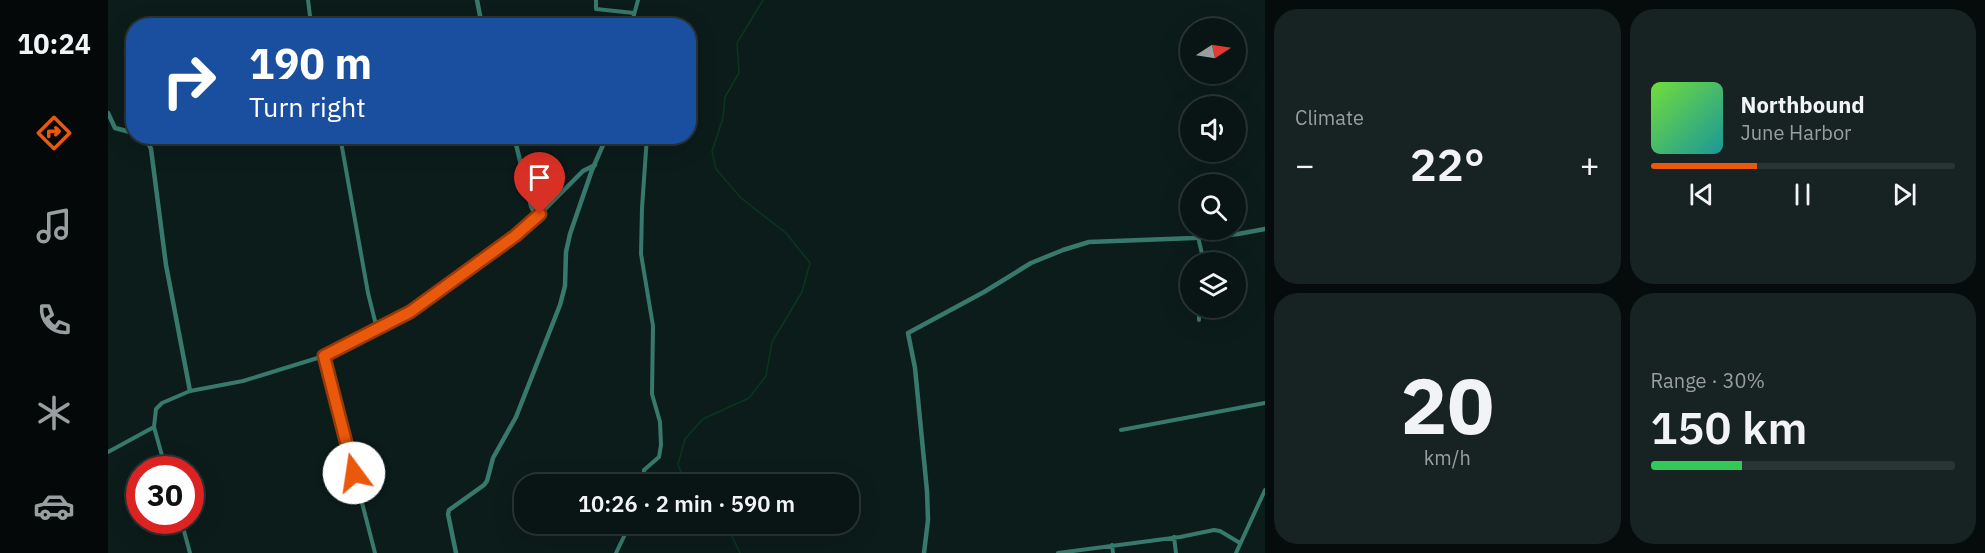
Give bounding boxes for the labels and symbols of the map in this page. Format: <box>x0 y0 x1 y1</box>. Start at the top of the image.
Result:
north arrow <box>1180 18 1246 84</box>
pin <box>514 152 565 214</box>
position arrow <box>322 441 386 505</box>
speed limit sign: 30 <box>126 456 204 534</box>

